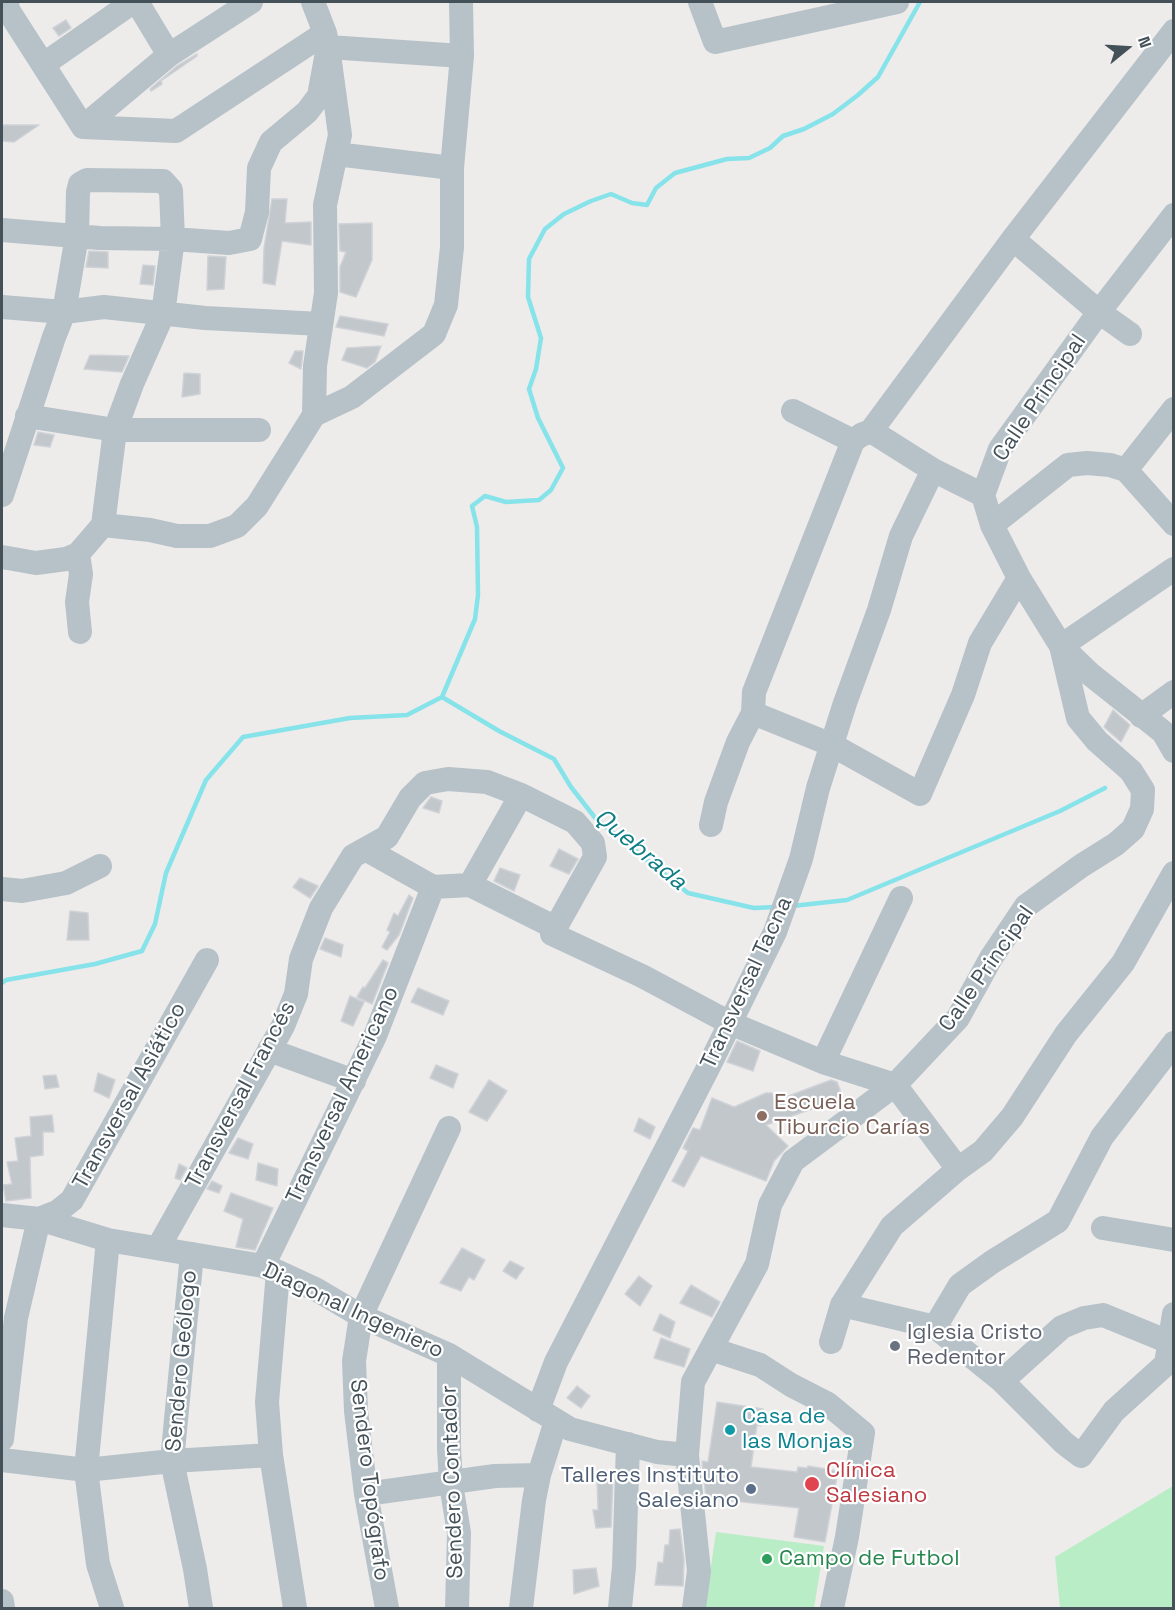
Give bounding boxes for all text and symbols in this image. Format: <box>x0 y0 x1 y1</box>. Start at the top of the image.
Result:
north arrow <box>1097 18 1157 78</box>
text: N <box>1133 34 1156 51</box>
street label: Calle Principal <box>988 330 1092 466</box>
water label: Quebrada <box>588 803 692 897</box>
street label: Transversal Tacna <box>696 893 798 1073</box>
street label: Calle Principal <box>934 901 1040 1037</box>
street label: Transversal Americano <box>281 982 405 1208</box>
street label: Transversal Francés <box>181 997 301 1193</box>
street label: Transversal Asiático <box>68 998 192 1194</box>
place label: Escuela Tiburcio Carías <box>774 1090 930 1142</box>
marker: Escuela Tiburcio Carías <box>755 1109 769 1123</box>
street label: Diagonal Ingeniero <box>258 1257 448 1365</box>
street label: Sendero Geólogo <box>161 1269 203 1453</box>
place label: Iglesia Cristo Redentor <box>907 1320 1043 1372</box>
marker: Iglesia Cristo Redentor <box>888 1339 902 1353</box>
street label: Sendero Topógrafo <box>344 1378 394 1582</box>
street label: Sendero Contador <box>436 1385 470 1579</box>
place label: Casa de las Monjas <box>742 1404 853 1456</box>
marker: Casa de las Monjas <box>723 1423 737 1437</box>
place label: Clínica Salesiano <box>826 1458 927 1510</box>
place label: Talleres Instituto Salesiano <box>561 1463 739 1514</box>
marker: Clínica Salesiano <box>803 1475 821 1493</box>
marker: Talleres Instituto Salesiano <box>744 1482 758 1496</box>
place label: Campo de Futbol <box>779 1546 960 1572</box>
marker: Campo de Futbol <box>760 1552 774 1566</box>

